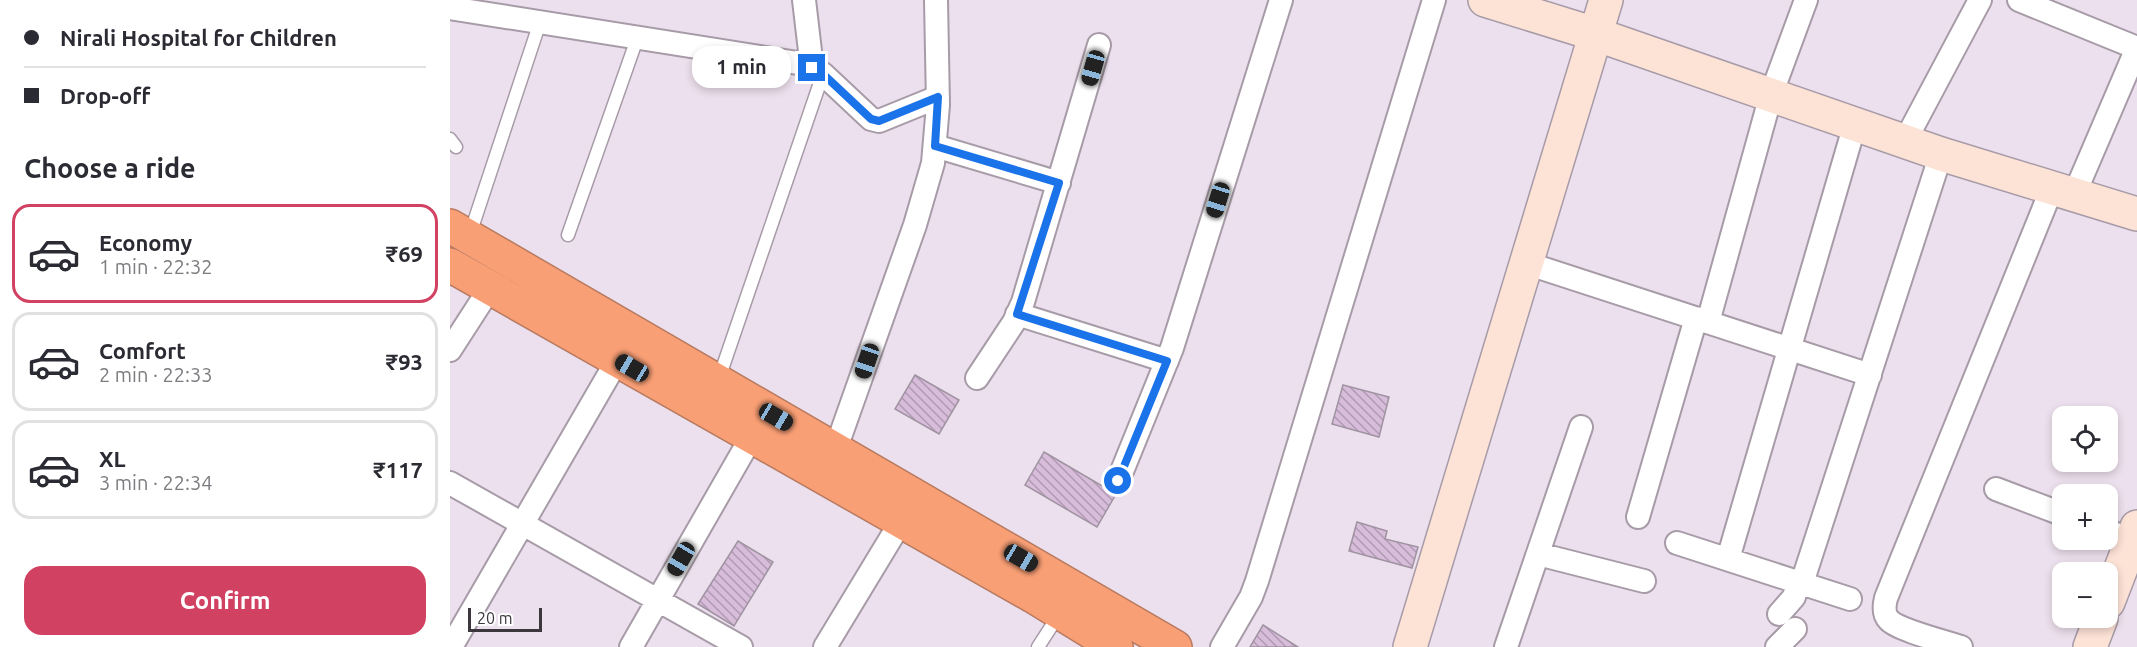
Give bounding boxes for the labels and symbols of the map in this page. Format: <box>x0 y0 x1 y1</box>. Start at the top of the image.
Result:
callout: 1 min <box>692 47 791 89</box>
car <box>1079 48 1107 88</box>
route end <box>798 54 825 81</box>
car <box>1204 180 1232 220</box>
car <box>853 341 881 381</box>
car <box>612 351 652 385</box>
car <box>756 400 796 434</box>
route start <box>1104 467 1131 494</box>
car <box>664 539 698 579</box>
car <box>1001 541 1041 575</box>
scale bar <box>468 605 542 632</box>

